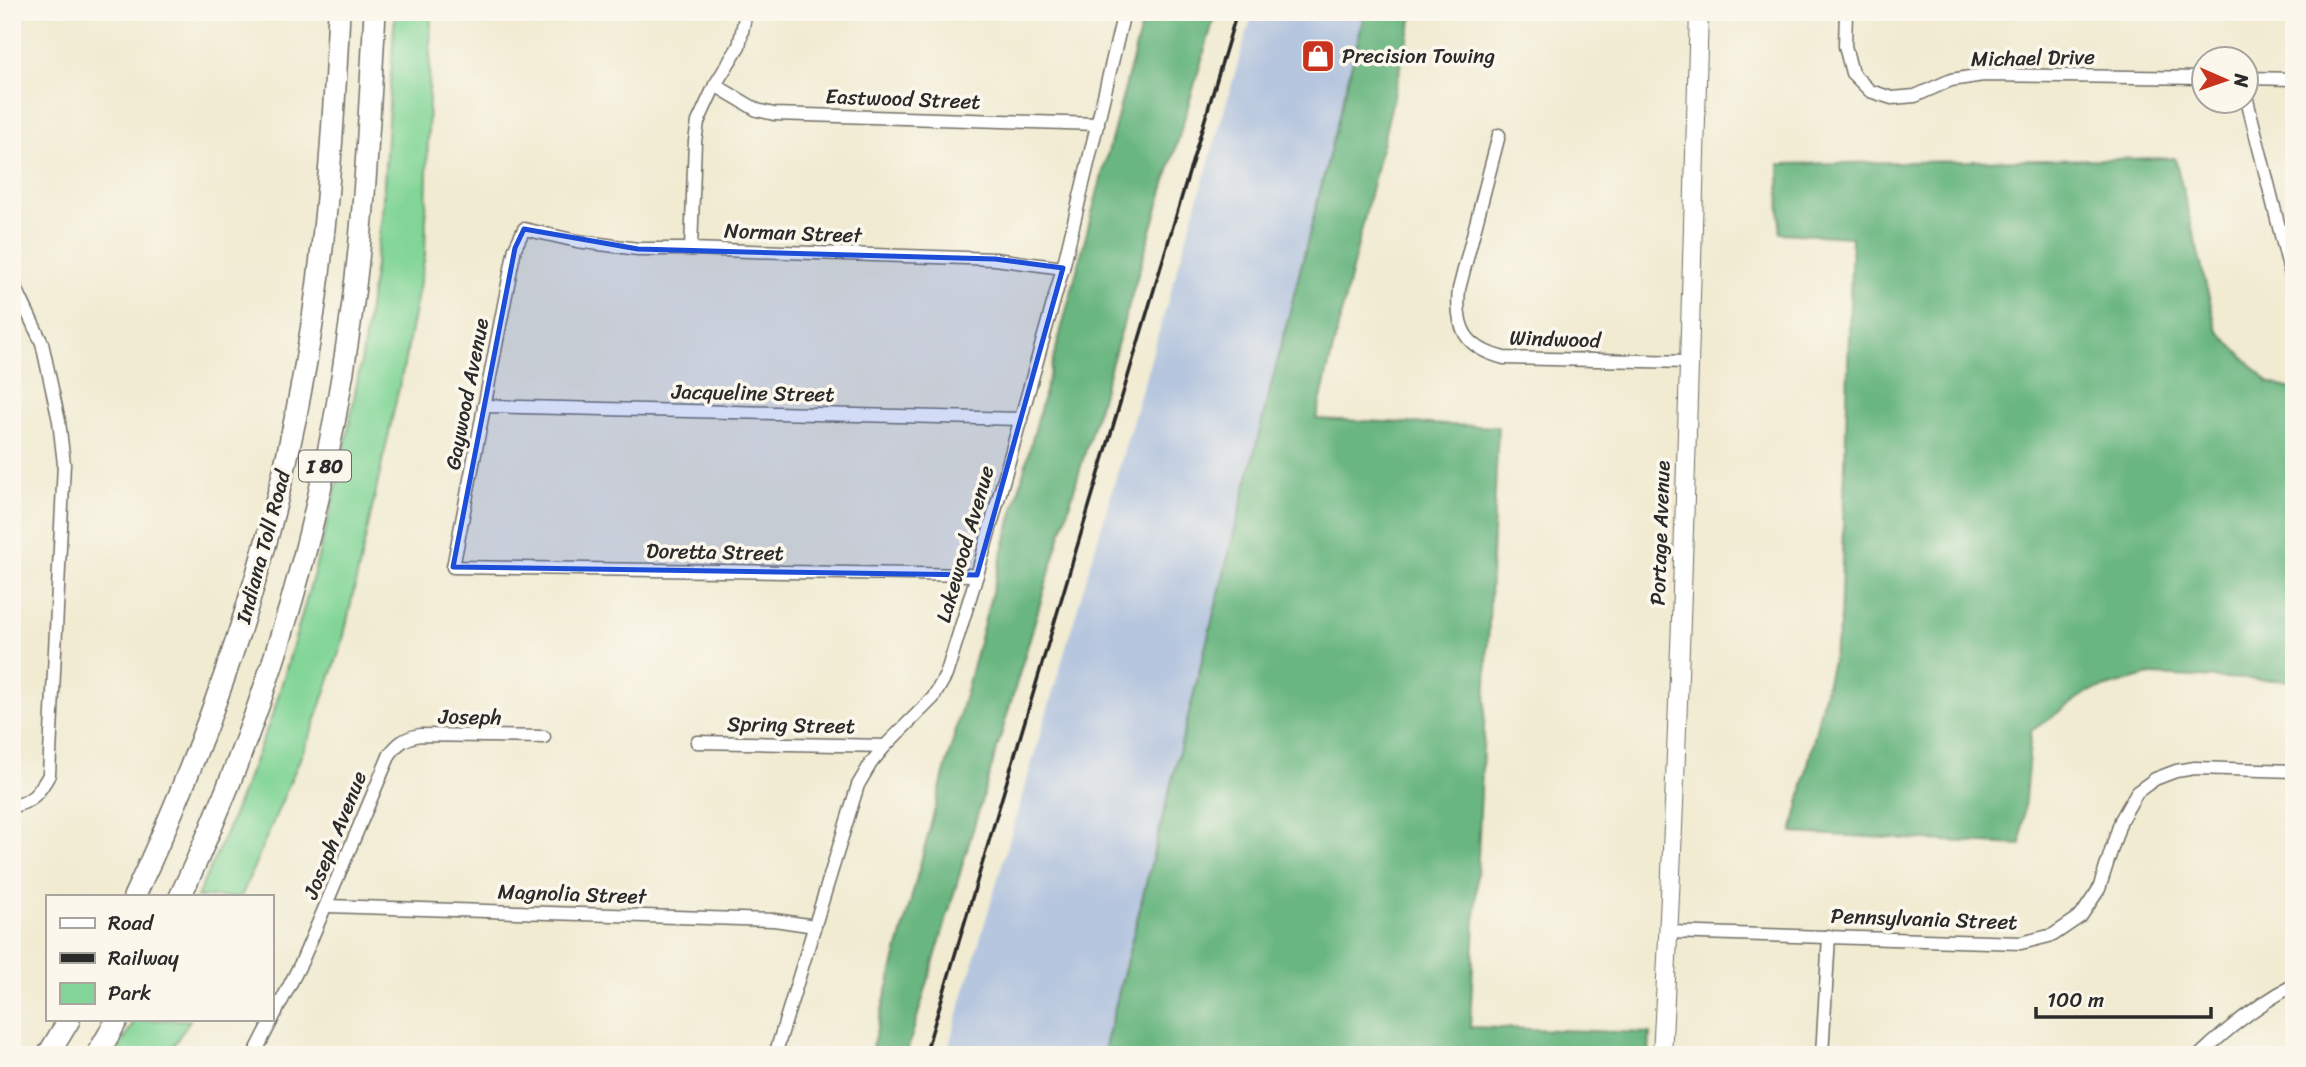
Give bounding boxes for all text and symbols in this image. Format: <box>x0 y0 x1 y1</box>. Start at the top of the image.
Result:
shop icon: Precision Towing <box>1299 37 1337 75</box>
place label: Precision Towing <box>1342 37 1495 75</box>
street label: Michael Drive <box>1971 38 2096 78</box>
north arrow <box>2190 46 2260 116</box>
text: N <box>2225 72 2258 89</box>
street label: Eastwood Street <box>825 77 981 121</box>
street label: Norman Street <box>724 212 864 254</box>
street label: Gaywood Avenue <box>434 315 500 473</box>
street label: Windwood <box>1509 318 1603 360</box>
street label: Jacqueline Street <box>670 373 835 413</box>
road number: I 80 <box>299 450 351 481</box>
street label: Portage Avenue <box>1638 460 1682 606</box>
street label: Lakewood Avenue <box>924 461 1006 627</box>
street label: Indiana Toll Road <box>224 464 302 629</box>
street label: Doretta Street <box>646 532 784 572</box>
street label: Joseph <box>437 697 502 737</box>
street label: Spring Street <box>727 705 855 745</box>
street label: Joseph Avenue <box>292 765 378 906</box>
street label: Magnolia Street <box>497 872 648 916</box>
legend <box>46 895 273 1021</box>
street label: Pennsylvania Street <box>1830 897 2018 941</box>
text: Road <box>108 904 155 942</box>
text: Railway <box>108 939 179 977</box>
text: Park <box>108 974 151 1012</box>
scale bar <box>2036 976 2212 1020</box>
text: 100 m <box>2047 981 2104 1019</box>

